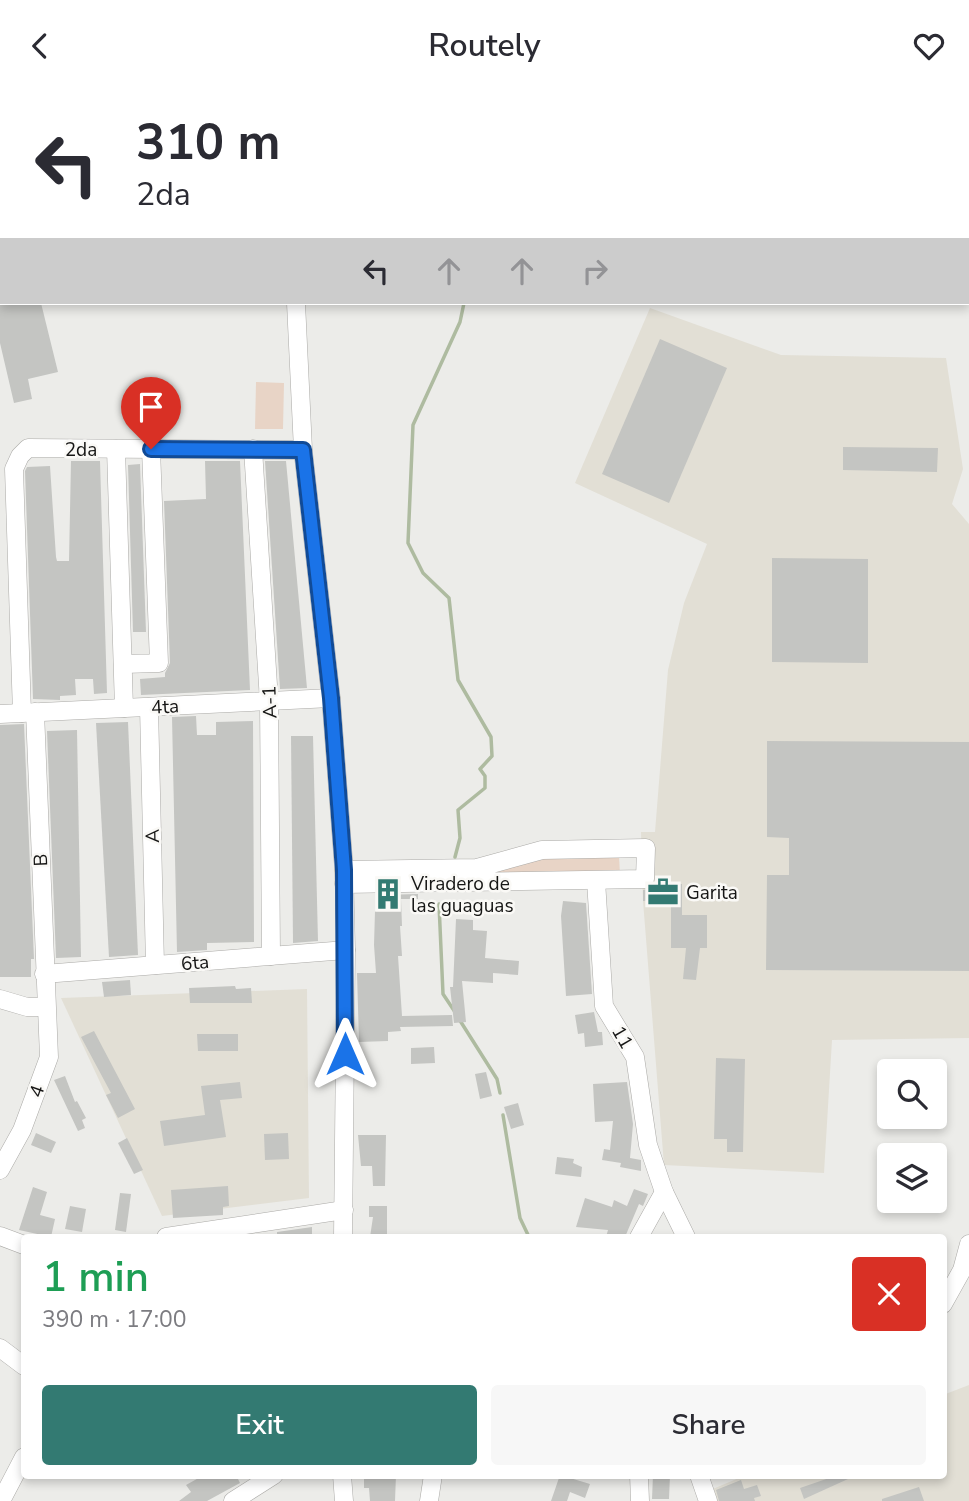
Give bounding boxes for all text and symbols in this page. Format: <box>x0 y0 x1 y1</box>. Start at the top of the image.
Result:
text: Routely <box>428 24 541 67</box>
icon: back <box>21 27 59 65</box>
icon: heart <box>910 27 948 65</box>
text: 310 m <box>136 109 280 176</box>
icon: left <box>21 119 112 210</box>
text: 2da <box>136 173 191 216</box>
icon: left <box>357 252 395 290</box>
icon: ahead <box>430 252 468 290</box>
icon: ahead <box>503 252 541 290</box>
icon: right <box>576 252 614 290</box>
pin <box>121 377 181 449</box>
icon: arrive <box>132 388 170 426</box>
street label: 2da <box>65 437 97 463</box>
street label: A-1 <box>256 685 284 719</box>
street label: 4ta <box>150 693 180 721</box>
street label: A <box>140 829 166 843</box>
street label: B <box>28 853 54 867</box>
place label: Viradero de las guaguas <box>410 871 514 919</box>
office icon: Garita <box>646 875 680 909</box>
building icon: Viradero de las guaguas <box>371 877 405 911</box>
place label: Garita <box>686 880 738 906</box>
street label: 6ta <box>180 949 210 977</box>
position arrow <box>308 1017 382 1091</box>
street label: 11 <box>605 1021 639 1054</box>
map controls <box>877 1059 947 1213</box>
button: search <box>877 1059 947 1129</box>
street label: 4 <box>23 1082 51 1101</box>
button: layers <box>877 1143 947 1213</box>
text: 1 min <box>42 1249 149 1306</box>
button: close <box>852 1257 926 1331</box>
text: 390 m · 17:00 <box>42 1304 187 1335</box>
button: Exit <box>42 1385 477 1465</box>
button: Share <box>491 1385 926 1465</box>

